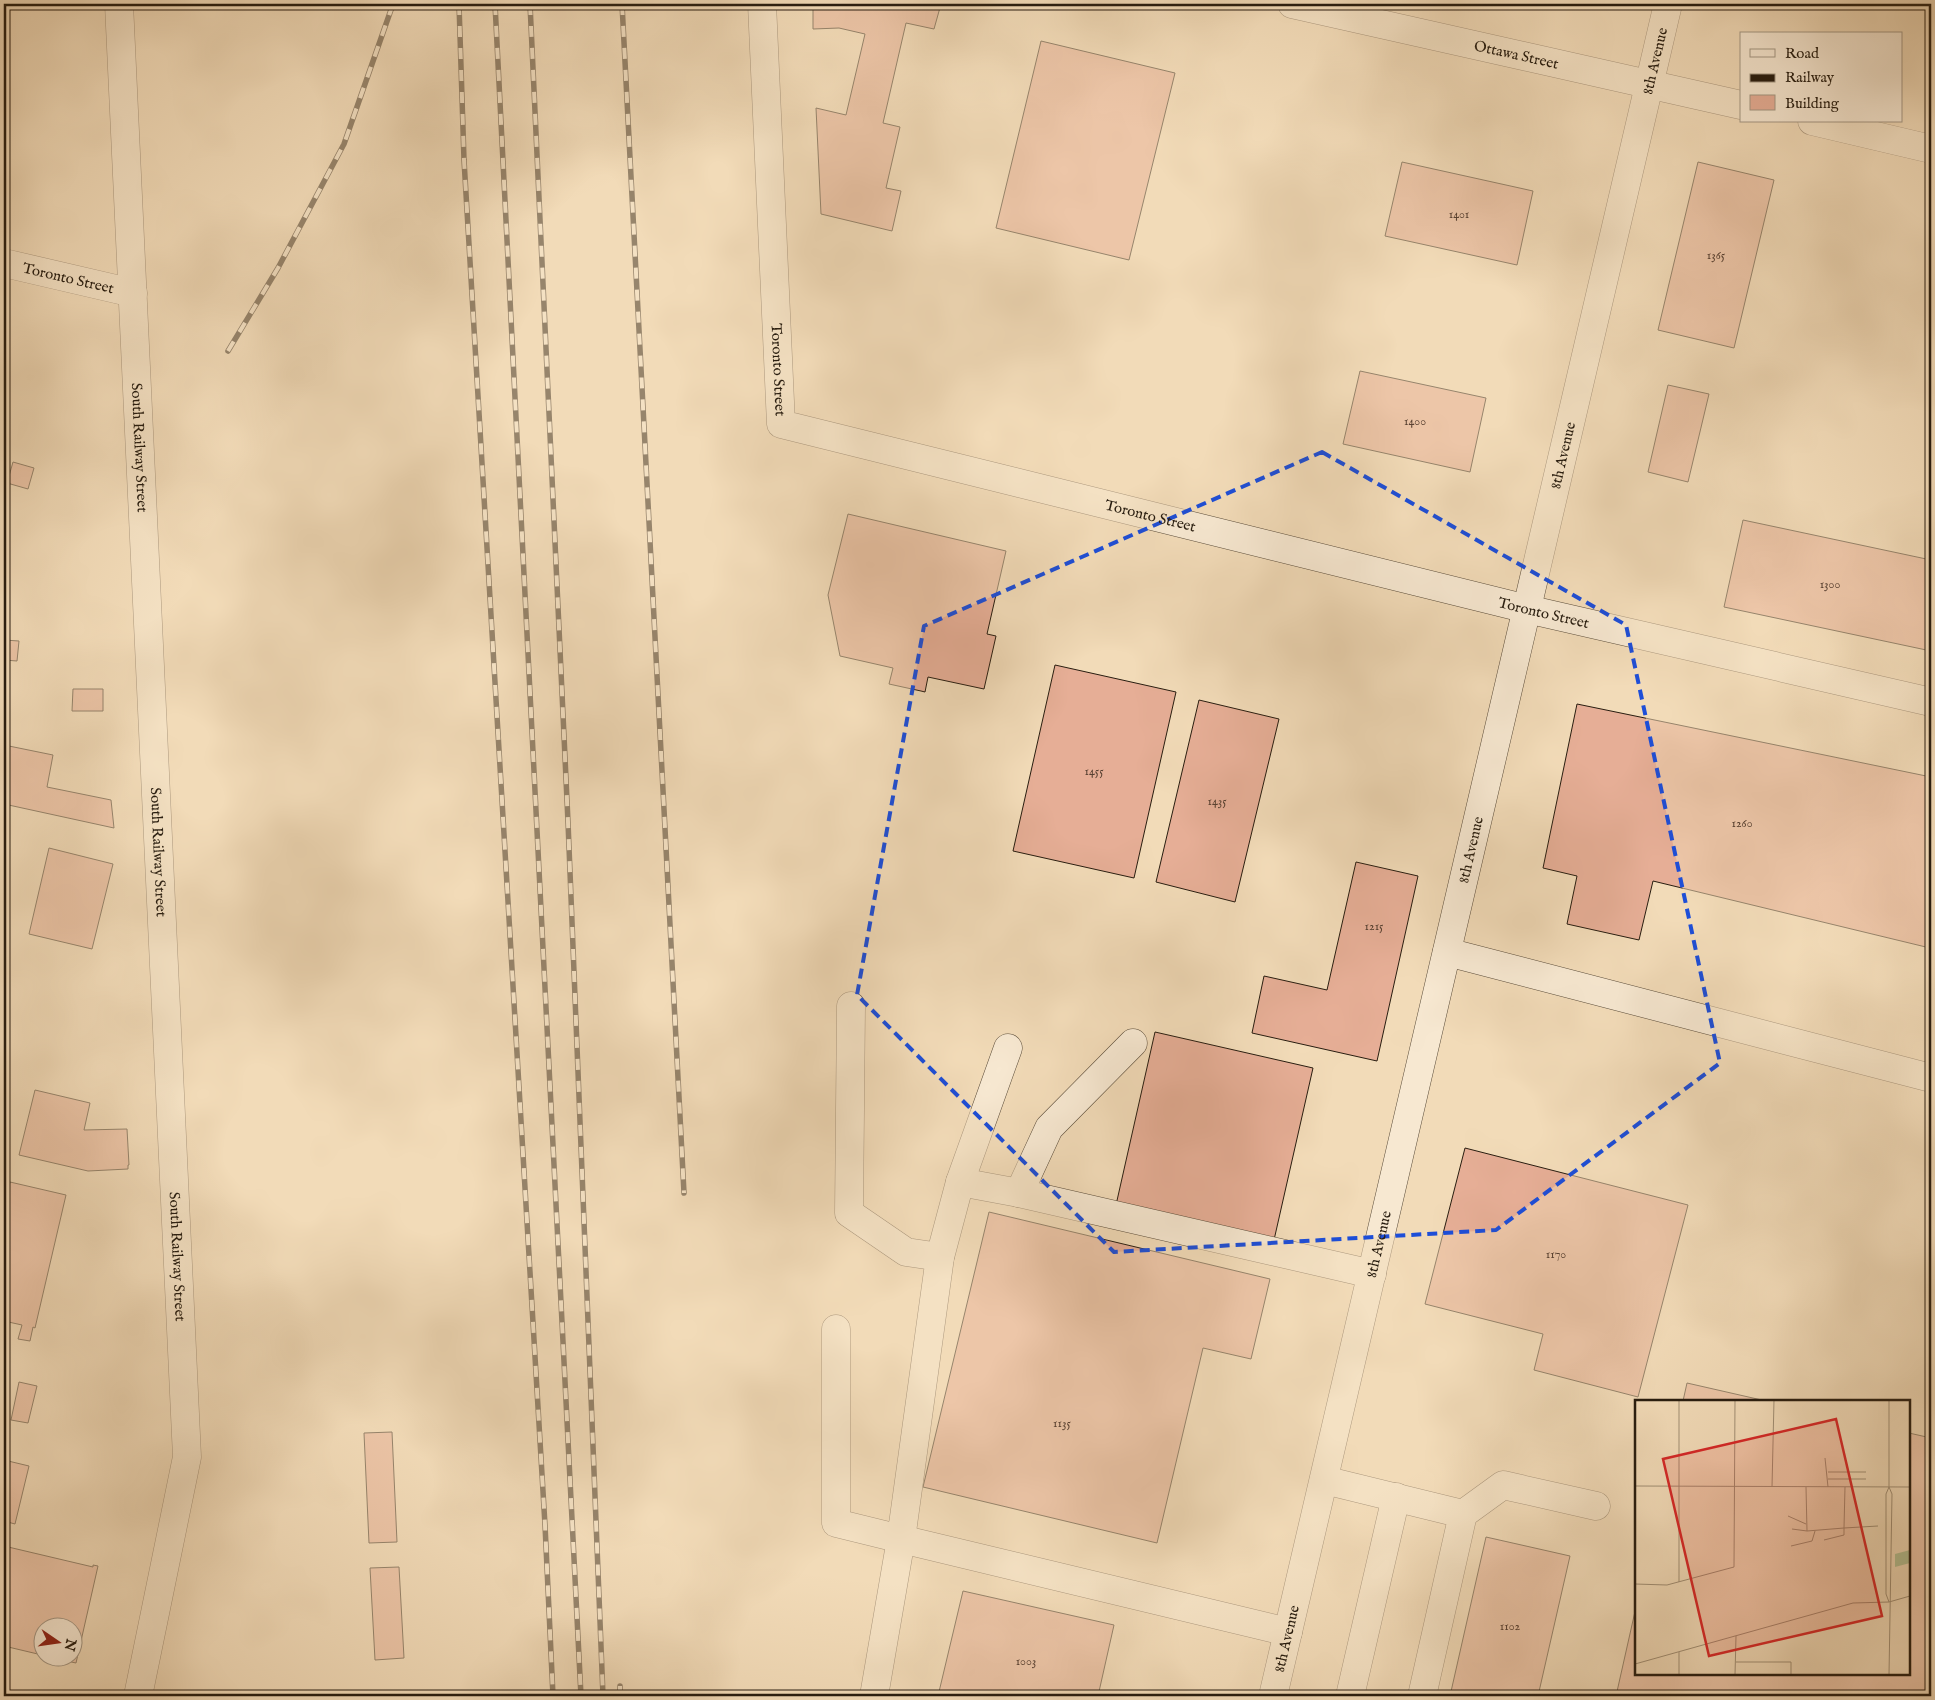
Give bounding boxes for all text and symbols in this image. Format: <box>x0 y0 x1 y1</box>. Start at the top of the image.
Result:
street label: 8th Avenue <box>1638 26 1672 96</box>
legend <box>1740 32 1902 122</box>
street label: Ottawa Street <box>1472 36 1560 74</box>
text: Road <box>1785 44 1820 63</box>
text: Railway <box>1785 68 1835 87</box>
text: Building <box>1785 94 1840 113</box>
house number: 1401 <box>1449 207 1469 222</box>
house number: 1365 <box>1707 248 1726 263</box>
street label: Toronto Street <box>21 259 116 298</box>
street label: Toronto Street <box>766 323 790 417</box>
street label: South Railway Street <box>127 382 152 513</box>
house number: 1400 <box>1404 414 1426 429</box>
street label: 8th Avenue <box>1546 420 1580 491</box>
street label: Toronto Street <box>1103 496 1198 536</box>
house number: 1300 <box>1820 577 1840 592</box>
street label: Toronto Street <box>1496 593 1591 633</box>
house number: 1455 <box>1084 764 1104 779</box>
street label: South Railway Street <box>146 787 171 917</box>
house number: 1435 <box>1207 794 1227 809</box>
street label: 8th Avenue <box>1454 814 1488 885</box>
house number: 1260 <box>1731 816 1753 831</box>
house number: 1215 <box>1365 919 1384 934</box>
street label: South Railway Street <box>165 1191 190 1322</box>
street label: 8th Avenue <box>1362 1209 1396 1280</box>
house number: 1170 <box>1546 1247 1566 1262</box>
inset map <box>1635 1400 1910 1675</box>
house number: 1135 <box>1053 1416 1072 1431</box>
street label: 8th Avenue <box>1270 1603 1304 1674</box>
north arrow <box>32 1618 82 1668</box>
house number: 1102 <box>1500 1619 1521 1634</box>
text: N <box>60 1636 80 1653</box>
house number: 1003 <box>1016 1654 1036 1669</box>

